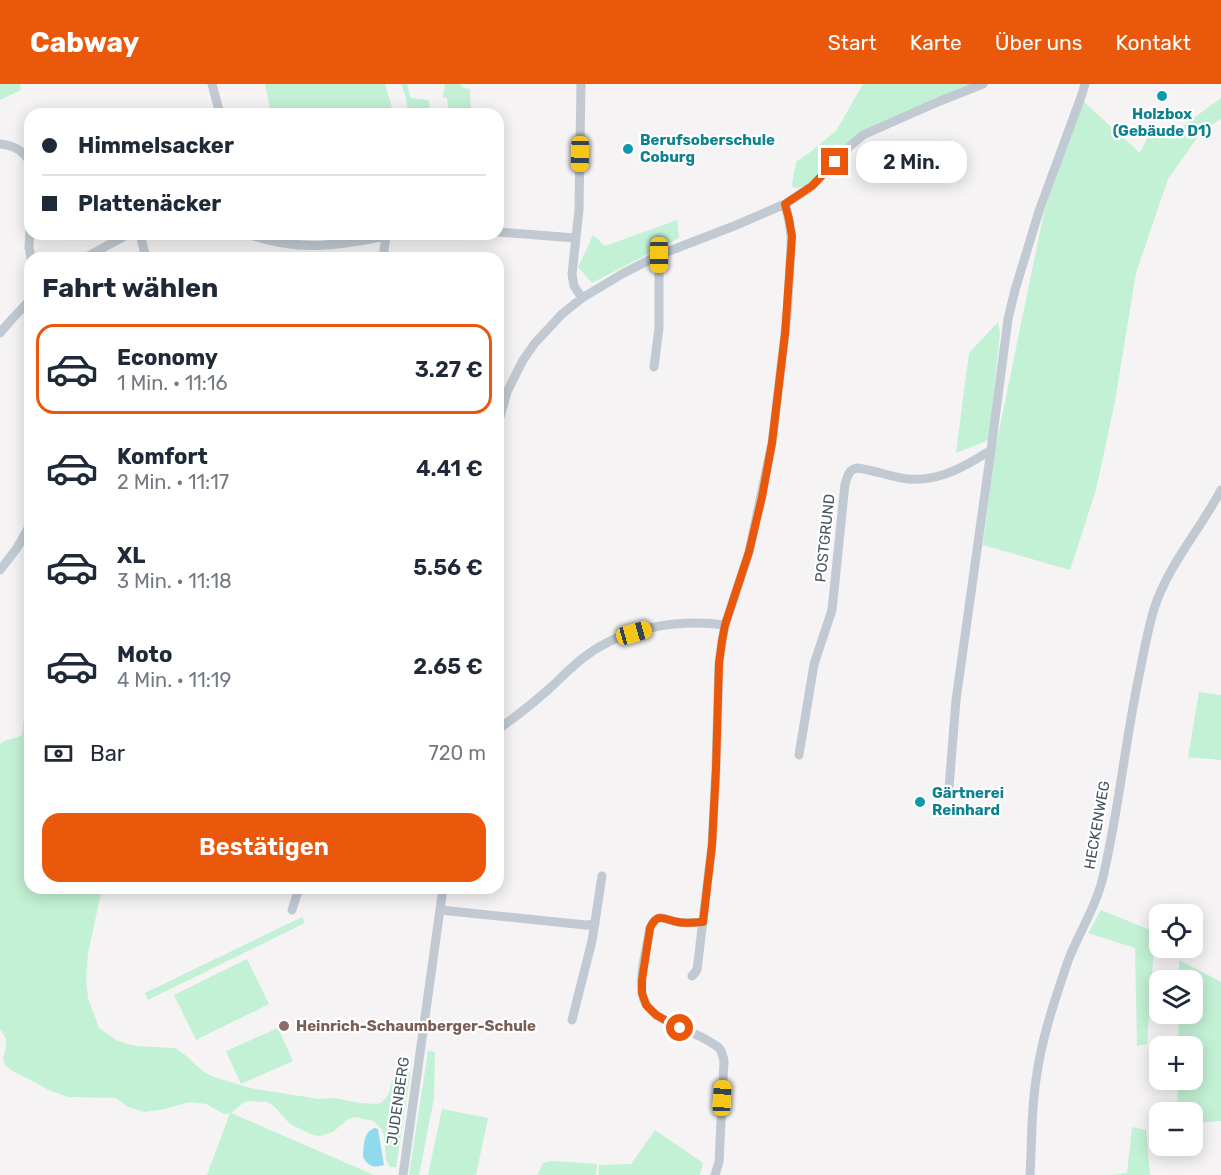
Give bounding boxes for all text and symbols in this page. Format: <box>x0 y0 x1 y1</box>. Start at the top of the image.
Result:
text: Cabway <box>30 26 139 59</box>
text: Start <box>828 30 877 55</box>
text: Karte <box>910 30 962 55</box>
text: Über uns <box>995 30 1083 55</box>
text: Kontakt <box>1116 30 1191 55</box>
marker: Holzbox (Gebäude D1) <box>1155 89 1169 103</box>
place label: Holzbox (Gebäude D1) <box>1113 105 1211 140</box>
place label: Berufsoberschule Coburg <box>640 131 775 166</box>
text: Himmelsacker <box>78 132 234 159</box>
car <box>571 136 589 172</box>
callout: 2 Min. <box>856 141 967 183</box>
marker: Berufsoberschule Coburg <box>621 142 635 156</box>
route end <box>821 148 848 175</box>
text: 2 Min. <box>883 150 940 174</box>
text: Plattenäcker <box>78 190 221 217</box>
car <box>650 237 668 273</box>
text: Fahrt wählen <box>42 272 218 304</box>
icon: car <box>45 342 99 396</box>
text: Economy <box>117 344 218 371</box>
text: 3.27 € <box>415 356 483 383</box>
text: 1 Min. · 11:16 <box>117 371 228 395</box>
icon: car <box>45 441 99 495</box>
text: Komfort <box>117 443 208 470</box>
text: 4.41 € <box>416 455 483 482</box>
text: 2 Min. · 11:17 <box>117 470 229 494</box>
street label: POSTGRUND <box>811 493 839 583</box>
icon: car <box>45 540 99 594</box>
text: XL <box>117 542 145 569</box>
text: 5.56 € <box>413 554 483 581</box>
text: 3 Min. · 11:18 <box>117 569 232 593</box>
car <box>614 619 654 647</box>
icon: car <box>45 639 99 693</box>
text: Moto <box>117 641 172 668</box>
text: 2.65 € <box>413 653 483 680</box>
text: 4 Min. · 11:19 <box>117 668 231 692</box>
icon: cash <box>42 737 75 770</box>
text: Bar <box>90 740 125 767</box>
text: 720 m <box>429 741 486 765</box>
street label: HECKENWEG <box>1080 779 1114 871</box>
place label: Gärtnerei Reinhard <box>932 784 1004 819</box>
marker: Gärtnerei Reinhard <box>913 795 927 809</box>
button: Bestätigen <box>42 813 486 882</box>
map controls <box>1149 904 1203 1156</box>
button: locate <box>1149 904 1203 958</box>
button: layers <box>1149 970 1203 1024</box>
route start <box>666 1014 693 1041</box>
place label: Heinrich-Schaumberger-Schule <box>296 1017 536 1035</box>
marker: Heinrich-Schaumberger-Schule <box>277 1019 291 1033</box>
button: + <box>1149 1036 1203 1090</box>
street label: JUDENBERG <box>383 1056 413 1146</box>
car <box>712 1080 732 1116</box>
button: − <box>1149 1102 1203 1156</box>

